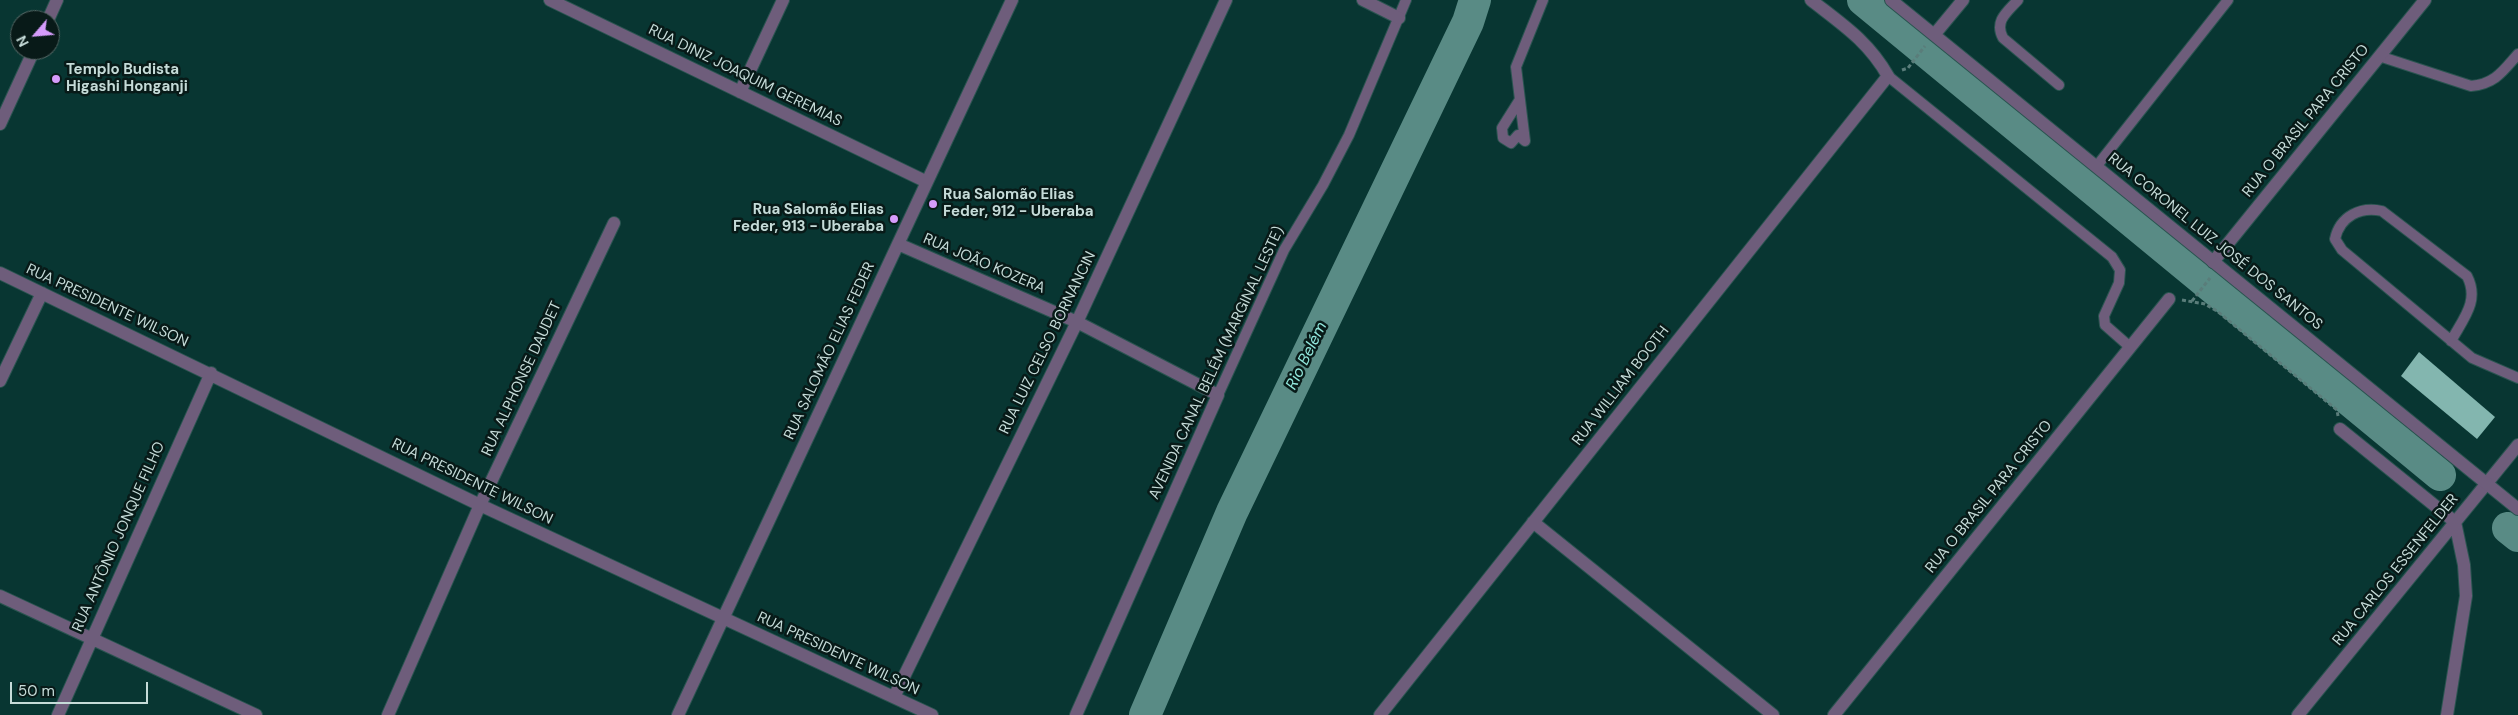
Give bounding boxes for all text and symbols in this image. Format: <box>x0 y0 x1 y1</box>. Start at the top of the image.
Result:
north arrow <box>10 10 60 60</box>
street label: RUA DINIZ JOAQUIM GEREMIAS <box>645 21 845 131</box>
text: N <box>12 33 33 50</box>
street label: RUA O BRASIL PARA CRISTO <box>2239 41 2373 201</box>
place label: Templo Budista Higashi Honganji <box>66 61 188 96</box>
marker: Templo Budista Higashi Honganji <box>50 73 62 85</box>
street label: RUA CORONEL LUIZ JOSÉ DOS SANTOS <box>2104 150 2326 334</box>
place label: Rua Salomão Elias Feder, 912 - Uberaba <box>943 186 1094 221</box>
marker: Rua Salomão Elias Feder, 912 - Uberaba <box>927 198 939 210</box>
place label: Rua Salomão Elias Feder, 913 - Uberaba <box>733 201 884 236</box>
marker: Rua Salomão Elias Feder, 913 - Uberaba <box>888 213 900 225</box>
street label: AVENIDA CANAL BELÉM (MARGINAL LESTE) <box>1146 224 1288 502</box>
street label: RUA JOÃO KOZERA <box>920 230 1048 298</box>
street label: RUA LUIZ CELSO BORNANCIN <box>996 249 1100 437</box>
street label: RUA SALOMÃO ELIAS FEDER <box>781 259 879 443</box>
street label: RUA PRESIDENTE WILSON <box>23 260 191 352</box>
street label: RUA ALPHONSE DAUDET <box>478 299 566 459</box>
water label: Rio Belém <box>1282 319 1332 393</box>
street label: RUA WILLIAM BOOTH <box>1569 323 1673 449</box>
street label: RUA O BRASIL PARA CRISTO <box>1922 417 2056 577</box>
street label: RUA PRESIDENTE WILSON <box>389 435 555 529</box>
street label: RUA ANTÔNIO JONQUE FILHO <box>69 439 169 635</box>
street label: RUA CARLOS ESSENFELDER <box>2329 491 2463 649</box>
street label: RUA PRESIDENTE WILSON <box>754 608 922 700</box>
scale bar <box>12 672 150 704</box>
text: 50 m <box>18 681 55 701</box>

